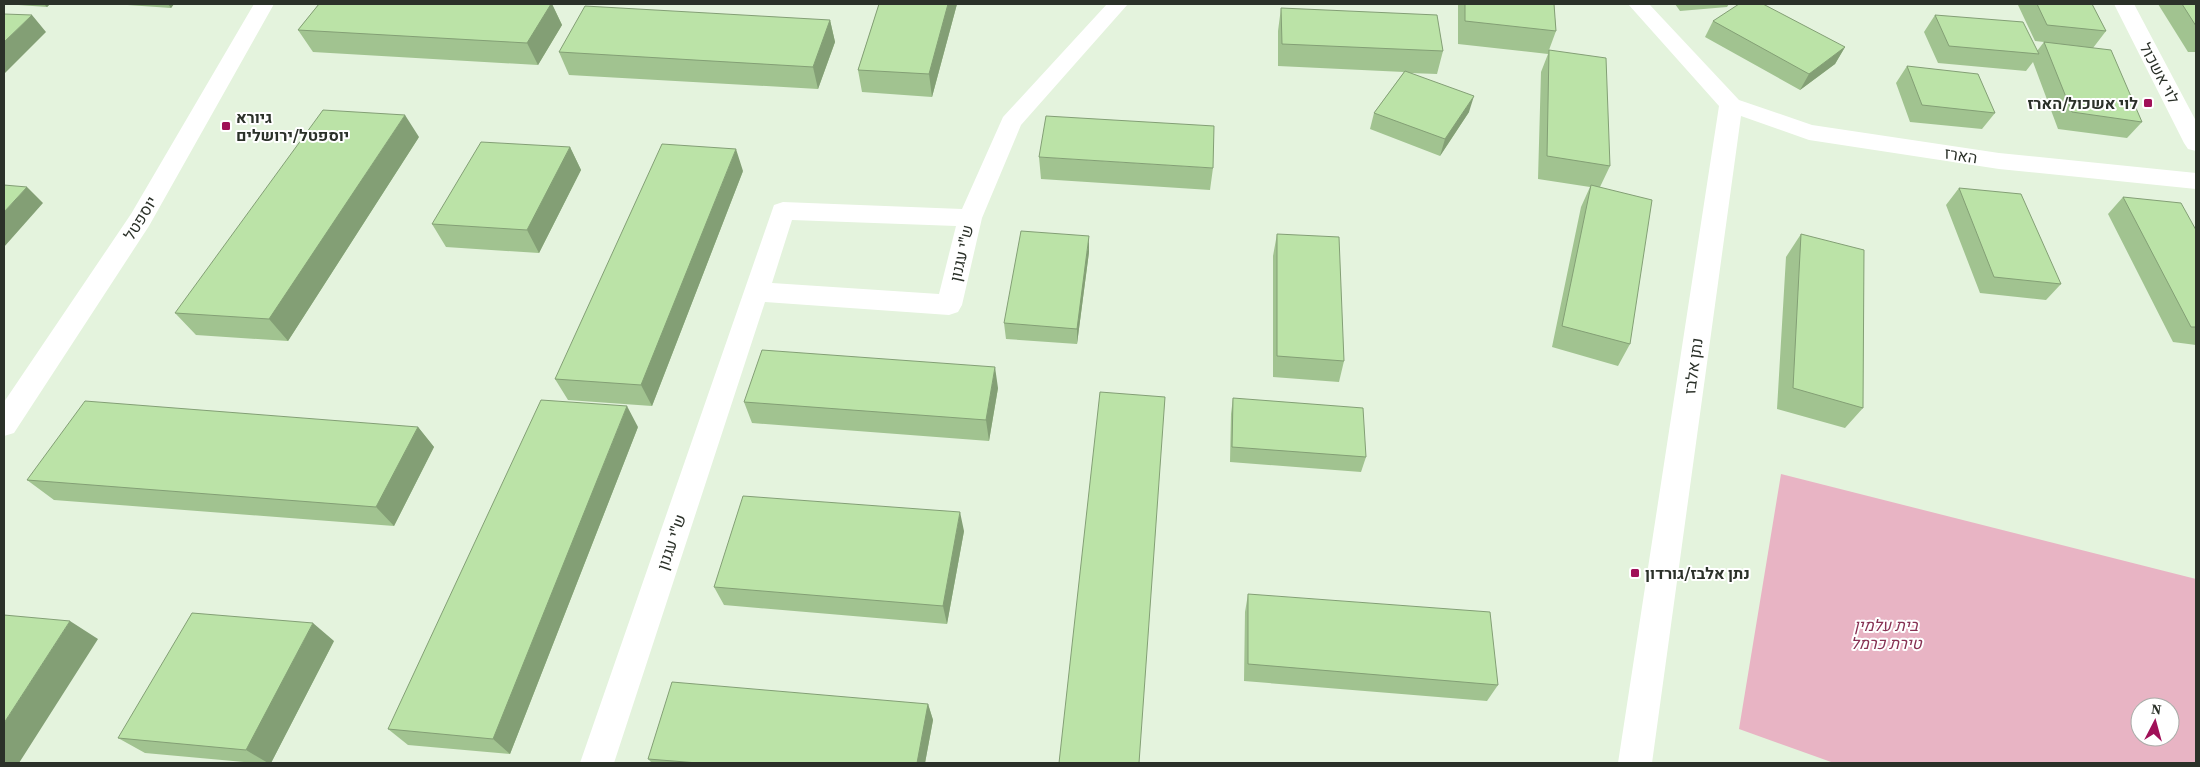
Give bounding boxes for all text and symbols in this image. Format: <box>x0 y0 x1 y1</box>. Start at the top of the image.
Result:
street label: לוי אשכול <box>2135 39 2185 107</box>
place label: לוי אשכול/הארז <box>2027 92 2138 114</box>
marker: לוי אשכול/הארז <box>2142 97 2154 109</box>
place label: גיורא יוספטל/ירושלים <box>236 106 349 146</box>
marker: גיורא יוספטל/ירושלים <box>220 120 232 132</box>
street label: הארז <box>1943 142 1979 168</box>
street label: יוספטל <box>118 192 162 244</box>
street label: ש"י עגנון <box>944 222 978 284</box>
street label: נתן אלבז <box>1678 336 1708 396</box>
street label: ש"י עגנון <box>651 511 691 573</box>
place label: נתן אלבז/גורדון <box>1645 562 1750 584</box>
marker: נתן אלבז/גורדון <box>1629 567 1641 579</box>
park label: בית עלמין טירת כרמל <box>1850 614 1923 654</box>
north arrow <box>2130 697 2180 747</box>
text: N <box>2150 699 2162 720</box>

